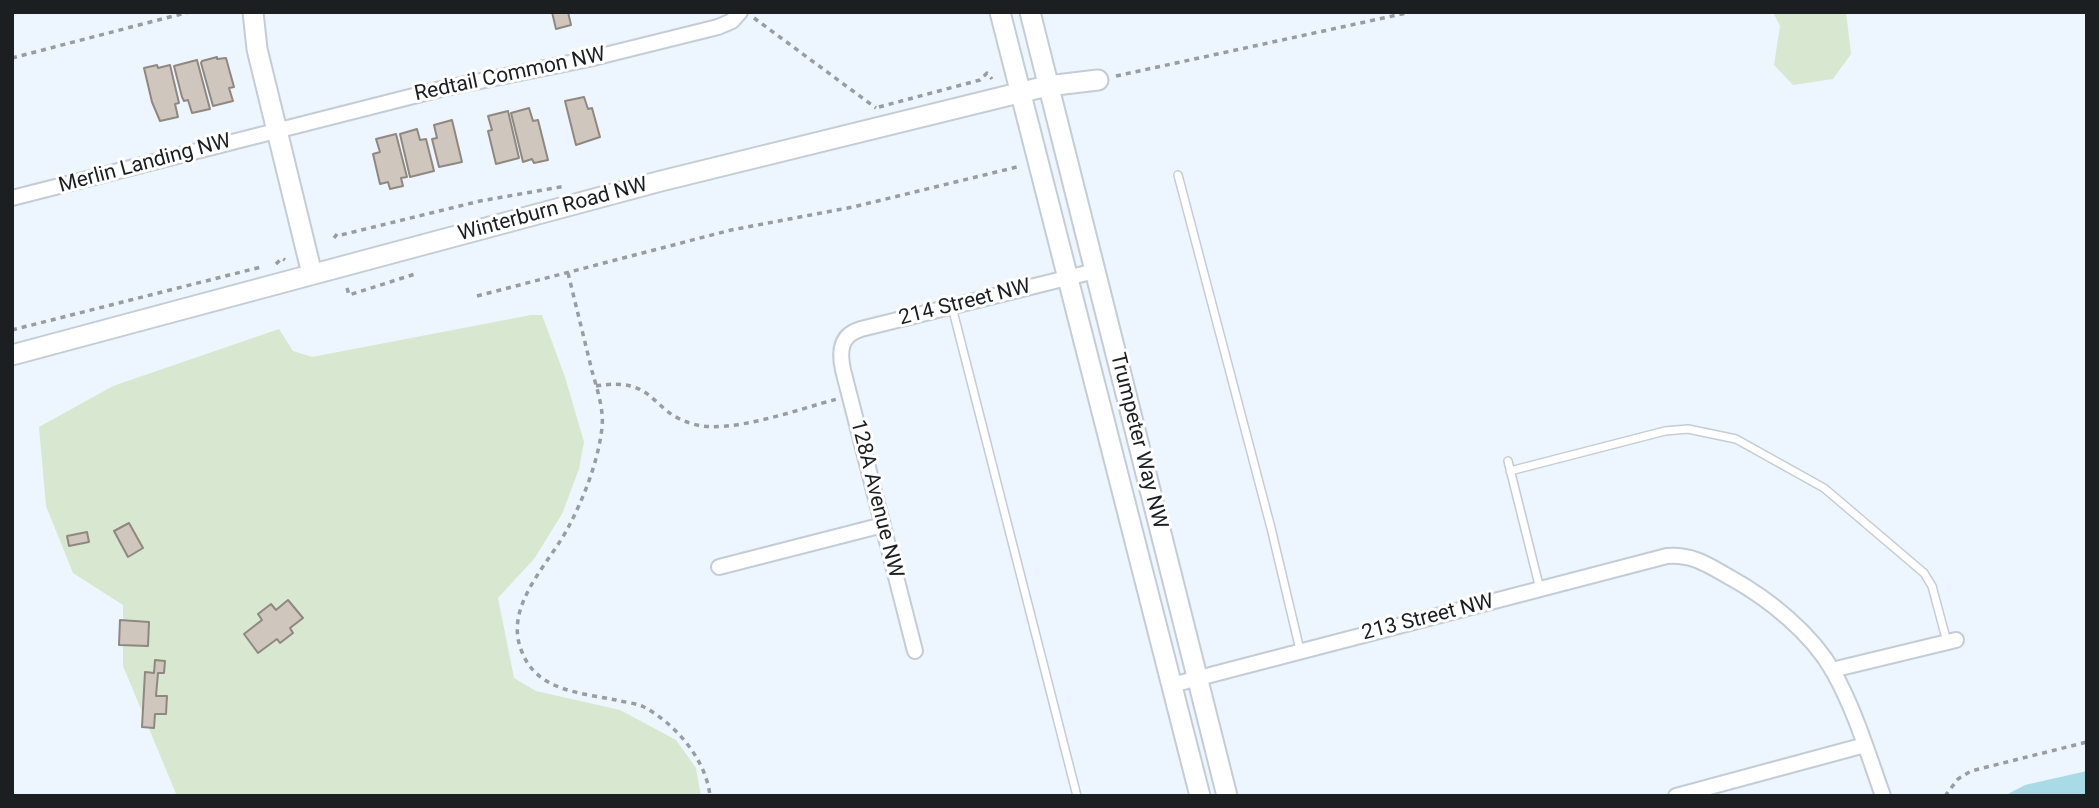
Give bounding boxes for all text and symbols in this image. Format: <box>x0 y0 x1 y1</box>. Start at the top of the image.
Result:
street label: Redtail Common NW <box>412 42 608 108</box>
street label: Merlin Landing NW <box>56 129 234 199</box>
street label: Winterburn Road NW <box>456 173 650 247</box>
street label: 214 Street NW <box>897 274 1033 332</box>
street label: Trumpeter Way NW <box>1104 350 1172 532</box>
street label: 128A Avenue NW <box>844 417 908 581</box>
street label: 213 Street NW <box>1360 589 1496 647</box>

